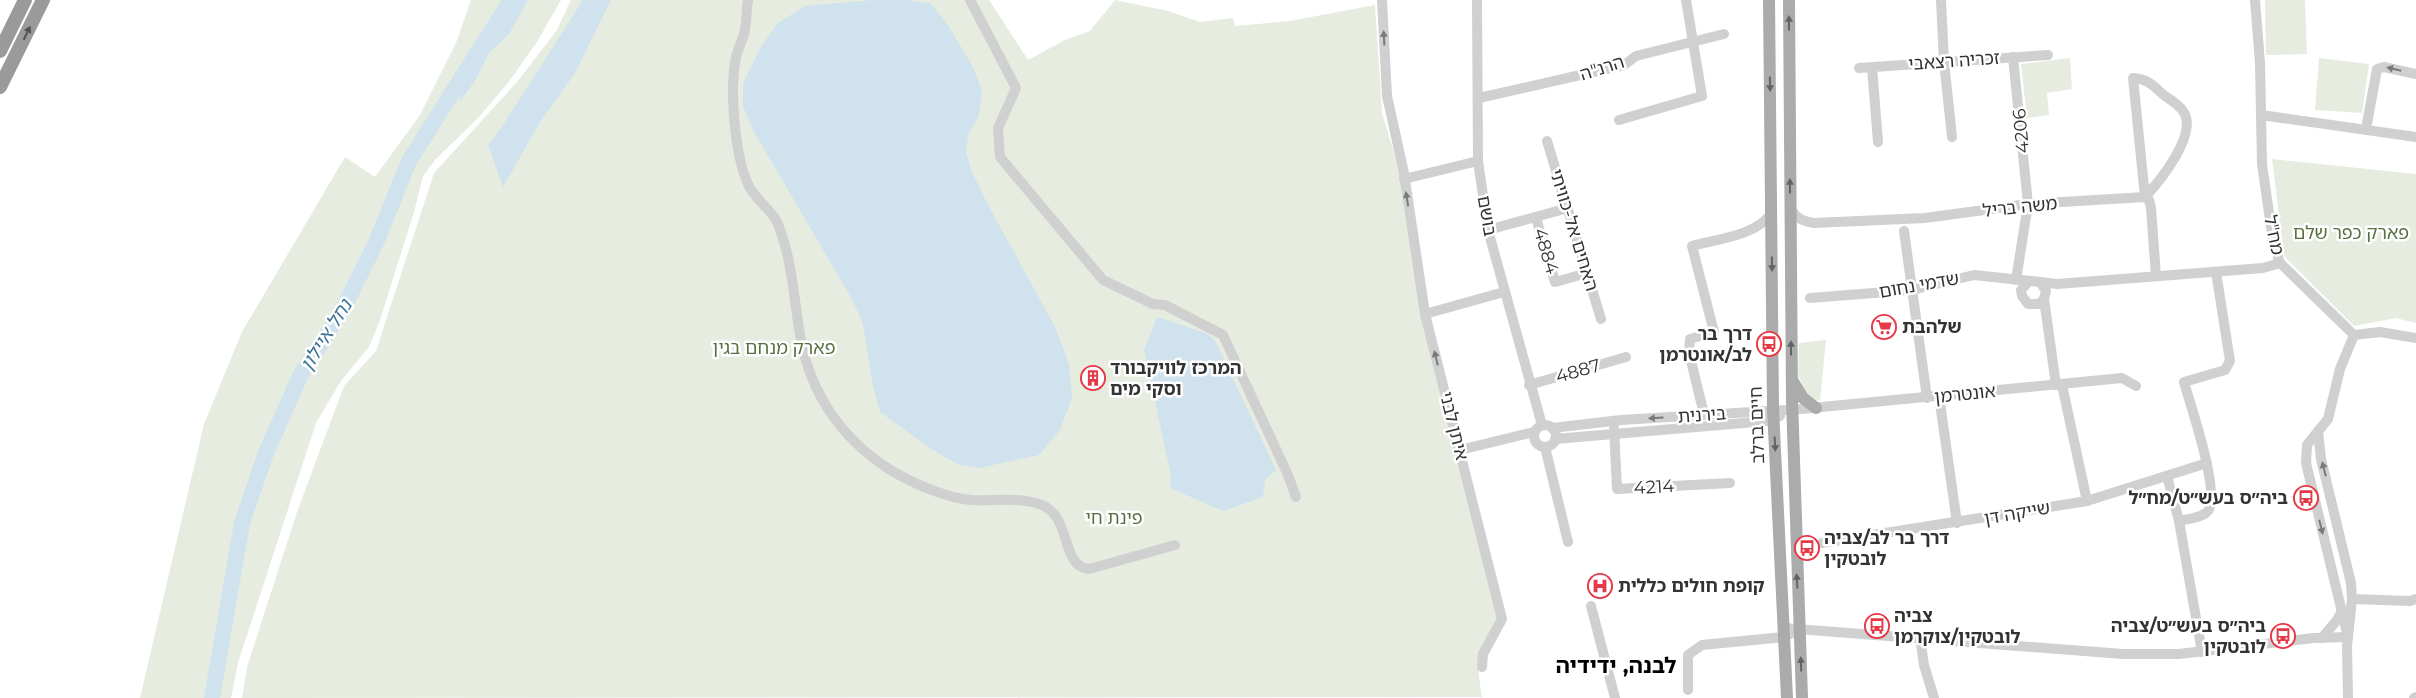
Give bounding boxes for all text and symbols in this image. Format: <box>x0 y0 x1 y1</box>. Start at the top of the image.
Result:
one-way arrow <box>1785 15 1793 31</box>
one-way arrow <box>23 25 31 40</box>
one-way arrow <box>1379 30 1387 46</box>
street label: זכריה רצאבי <box>1907 47 2001 75</box>
street label: הרנ"ה <box>1577 51 1627 85</box>
one-way arrow <box>2386 65 2401 73</box>
one-way arrow <box>1766 76 1774 92</box>
street label: 4206 <box>2008 108 2034 154</box>
street label: האחים אל-כוויתי <box>1545 166 1603 294</box>
one-way arrow <box>1786 178 1794 194</box>
one-way arrow <box>1403 190 1411 206</box>
street label: משה בריל <box>1982 192 2059 222</box>
street label: בושם <box>1473 194 1501 238</box>
street label: מח"ל <box>2259 213 2289 257</box>
park label: פארק כפר שלם <box>2293 222 2409 244</box>
street label: 4884 <box>1529 225 1563 277</box>
one-way arrow <box>1768 256 1776 272</box>
street label: שדמי נחום <box>1877 267 1961 303</box>
water label: נחל איילון <box>295 294 358 375</box>
supermarket icon: שלהבת <box>1871 314 1897 340</box>
place label: שלהבת <box>1902 316 1962 338</box>
place label: דרך בר לב/אונטרמן <box>1659 323 1752 366</box>
bus stop icon: דרך בר לב/אונטרמן <box>1756 331 1782 357</box>
park label: פארק מנחם בגין <box>713 337 835 359</box>
one-way arrow <box>1787 340 1795 356</box>
one-way arrow <box>1432 351 1440 366</box>
street label: 4887 <box>1553 354 1603 388</box>
place label: המרכז לוויקבורד וסקי מים <box>1110 357 1242 400</box>
building icon: המרכז לוויקבורד וסקי מים <box>1080 365 1106 391</box>
street label: אונטרמן <box>1933 380 1997 408</box>
street label: חיים ברלב <box>1745 386 1769 464</box>
street label: איתן לבני <box>1435 389 1473 463</box>
street label: בירנית <box>1677 402 1727 428</box>
one-way arrow <box>1648 414 1664 422</box>
one-way arrow <box>1772 436 1780 452</box>
one-way arrow <box>2319 461 2327 476</box>
street label: 4214 <box>1633 475 1675 499</box>
bus stop icon: ביה״ס בעש״ט/מח״ל <box>2293 485 2319 511</box>
place label: ביה״ס בעש״ט/מח״ל <box>2128 487 2288 509</box>
street label: שייקה דן <box>1982 496 2052 530</box>
park label: פינת חי <box>1085 507 1143 529</box>
one-way arrow <box>2317 520 2325 535</box>
place label: דרך בר לב/צביה לובטקין <box>1824 527 1949 570</box>
bus stop icon: דרך בר לב/צביה לובטקין <box>1794 535 1820 561</box>
one-way arrow <box>1793 572 1801 588</box>
hospital icon: קופת חולים כללית <box>1587 573 1613 599</box>
place label: קופת חולים כללית <box>1618 575 1765 597</box>
place label: צביה לובטקין/צוקרמן <box>1894 605 2021 648</box>
bus stop icon: צביה לובטקין/צוקרמן <box>1864 613 1890 639</box>
place label: ביה״ס בעש״ט/צביה לובטקין <box>2111 615 2266 658</box>
bus stop icon: ביה״ס בעש״ט/צביה לובטקין <box>2270 623 2296 649</box>
district label: לבנה, ידידיה <box>1556 652 1676 679</box>
one-way arrow <box>1797 655 1805 671</box>

